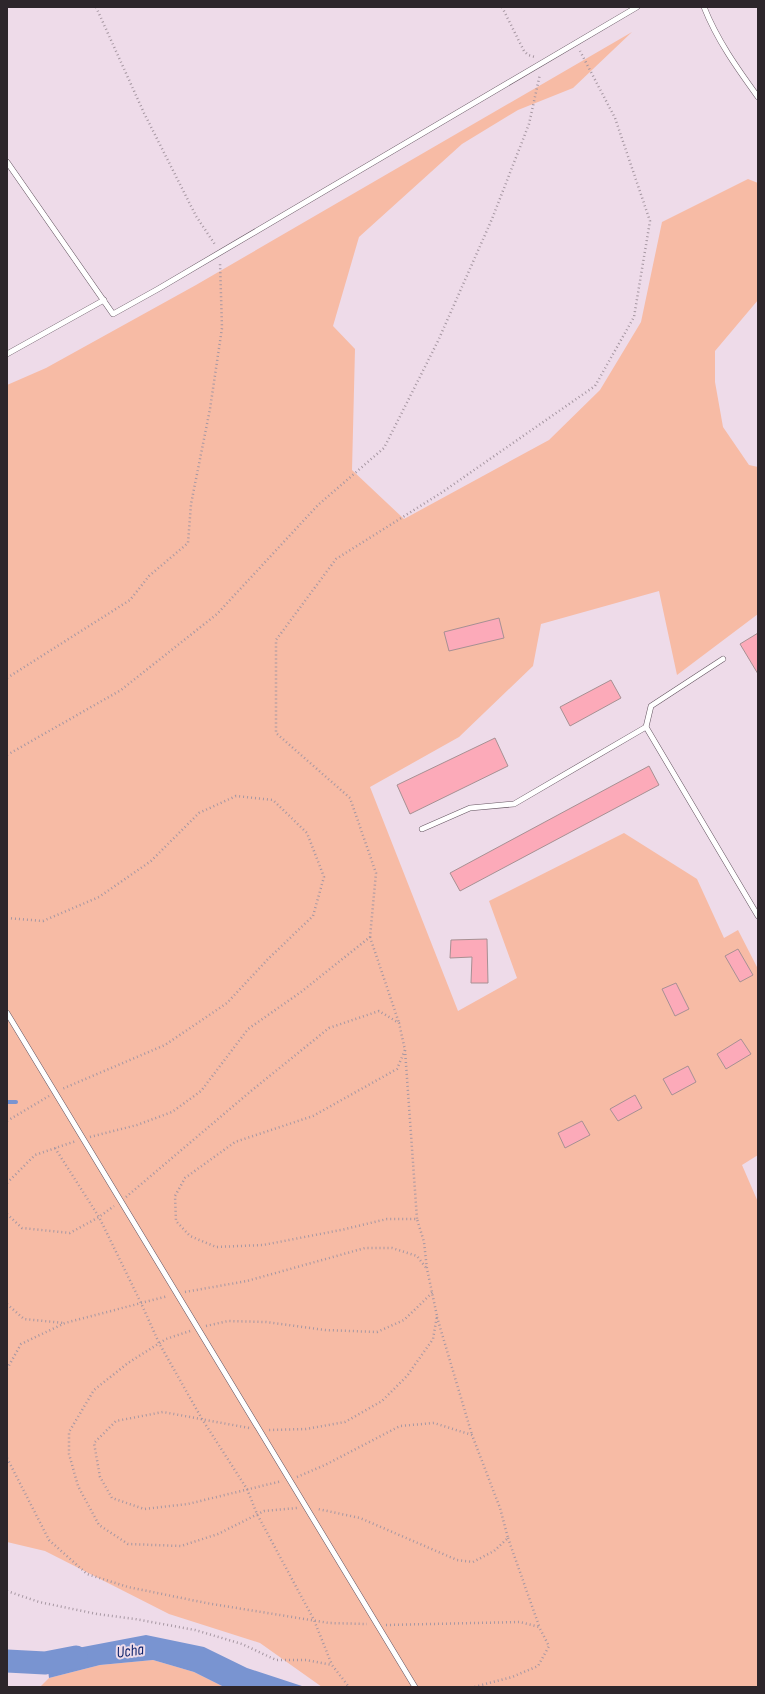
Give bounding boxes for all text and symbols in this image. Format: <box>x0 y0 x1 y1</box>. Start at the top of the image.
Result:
water label: Ucha <box>115 1640 146 1663</box>

